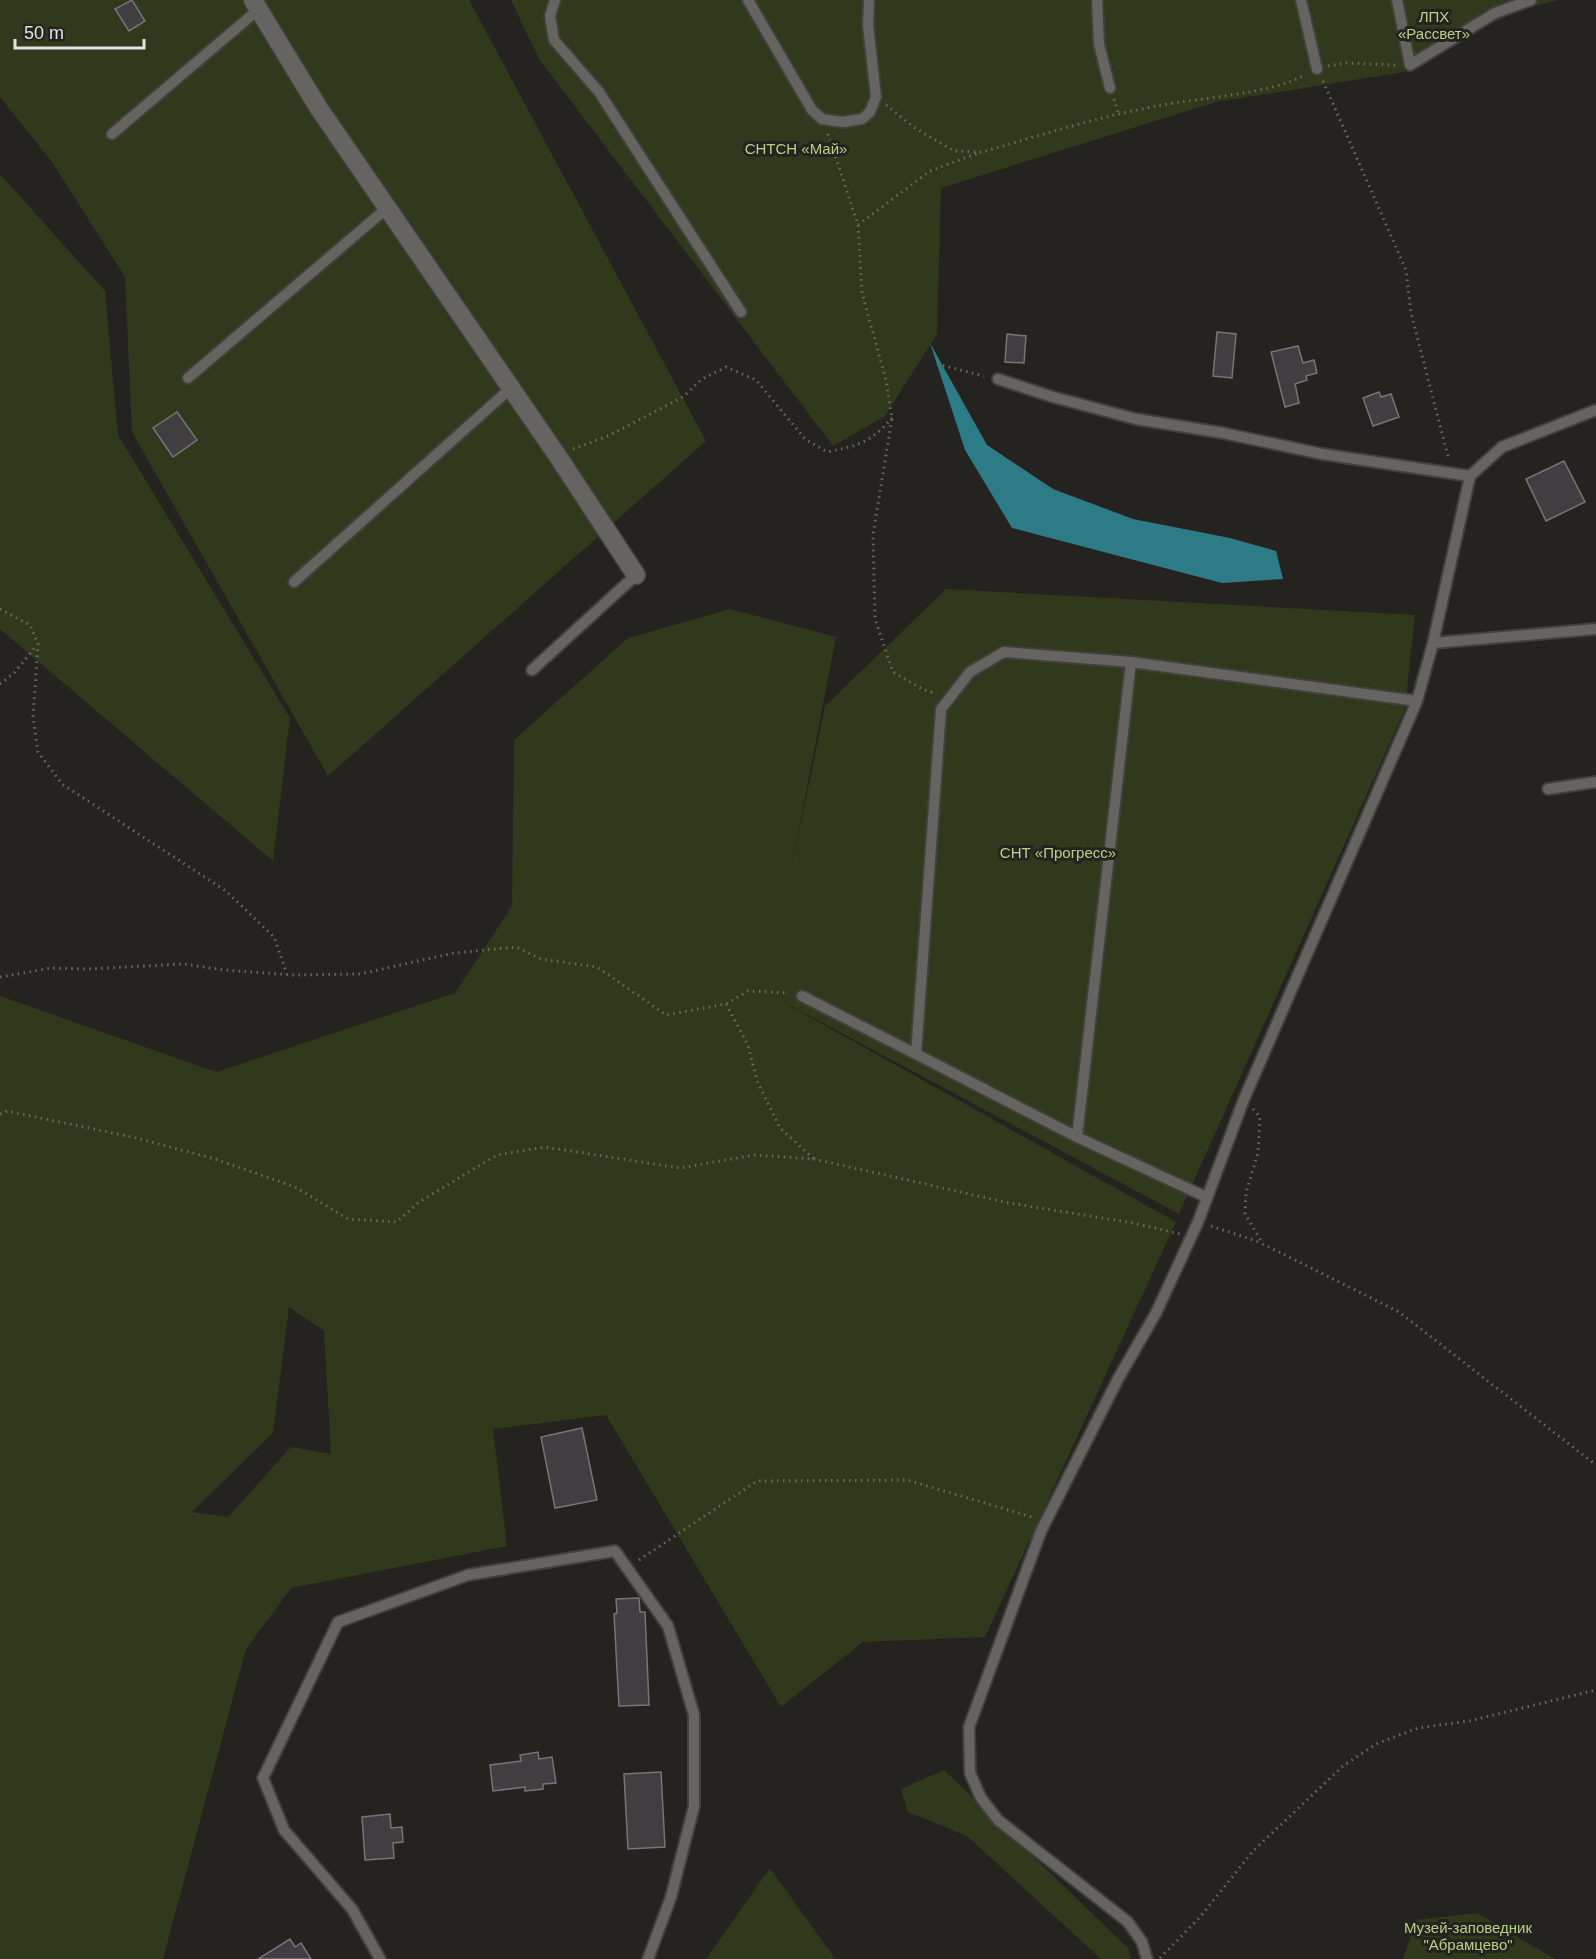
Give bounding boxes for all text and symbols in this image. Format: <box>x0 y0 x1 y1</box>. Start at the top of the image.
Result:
park label: ЛПХ «Рассвет» <box>1398 8 1470 42</box>
scale bar <box>15 12 144 50</box>
text: 50 m <box>24 23 64 43</box>
park label: СНТСН «Май» <box>745 140 847 157</box>
park label: СНТ «Прогресс» <box>1000 844 1116 861</box>
park label: Музей-заповедник "Абрамцево" <box>1404 1919 1532 1953</box>

